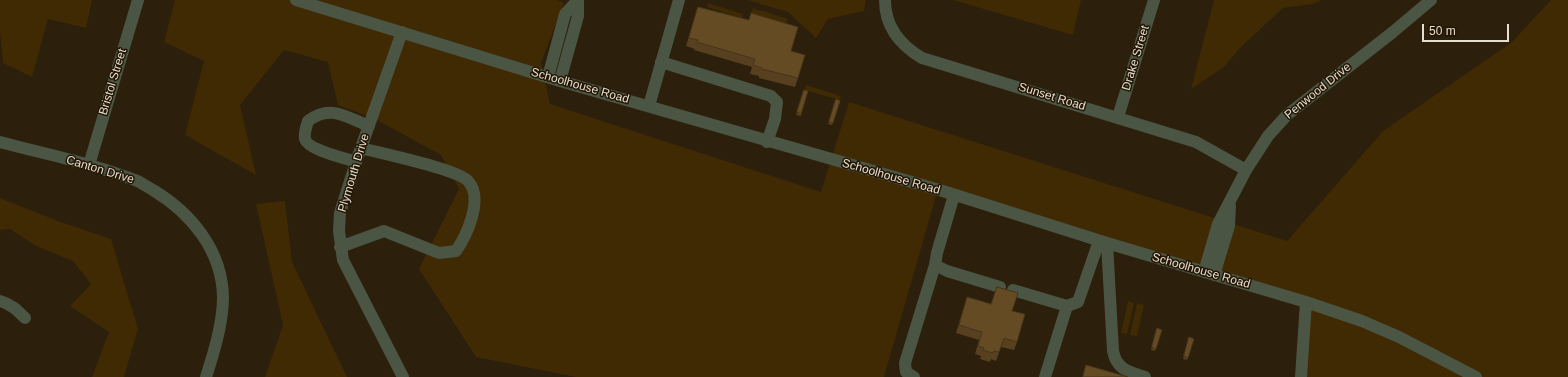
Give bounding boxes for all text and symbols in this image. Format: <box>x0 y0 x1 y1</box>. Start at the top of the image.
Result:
scale bar <box>1424 16 1511 42</box>
street label: Drake Street <box>1119 24 1153 92</box>
text: 50 m <box>1429 24 1456 38</box>
street label: Bristol Street <box>96 47 130 117</box>
street label: Penwood Drive <box>1282 60 1354 122</box>
street label: Schoolhouse Road <box>529 65 631 107</box>
street label: Sunset Road <box>1017 80 1087 114</box>
street label: Plymouth Drive <box>335 132 373 214</box>
street label: Canton Drive <box>64 153 136 187</box>
street label: Schoolhouse Road <box>840 156 942 198</box>
street label: Schoolhouse Road <box>1150 250 1252 292</box>

